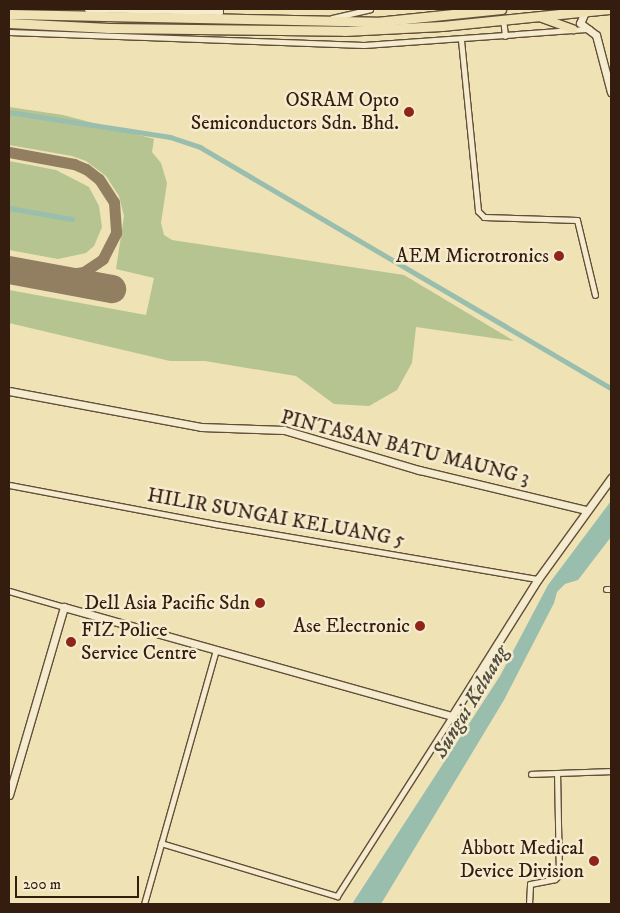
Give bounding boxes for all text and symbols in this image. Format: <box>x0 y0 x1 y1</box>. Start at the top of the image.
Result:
place label: OSRAM Opto Semiconductors Sdn. Bhd. <box>191 88 399 135</box>
marker: OSRAM Opto Semiconductors Sdn. Bhd. <box>403 106 415 118</box>
place label: AEM Microtronics <box>396 244 549 268</box>
marker: AEM Microtronics <box>553 250 565 262</box>
street label: PINTASAN BATU MAUNG 3 <box>278 405 532 491</box>
street label: HILIR SUNGAI KELUANG 5 <box>145 484 407 552</box>
place label: Dell Asia Pacific Sdn <box>84 591 250 615</box>
marker: Dell Asia Pacific Sdn <box>254 597 266 609</box>
place label: Ase Electronic <box>293 614 410 638</box>
place label: FIZ Police Service Centre <box>81 618 197 665</box>
marker: Ase Electronic <box>414 620 426 632</box>
marker: FIZ Police Service Centre <box>65 636 77 648</box>
water label: Sungai Keluang <box>428 641 514 763</box>
place label: Abbott Medical Device Division <box>460 837 584 884</box>
marker: Abbott Medical Device Division <box>588 855 600 867</box>
scale bar <box>18 866 141 898</box>
text: 200 m <box>23 875 61 894</box>

